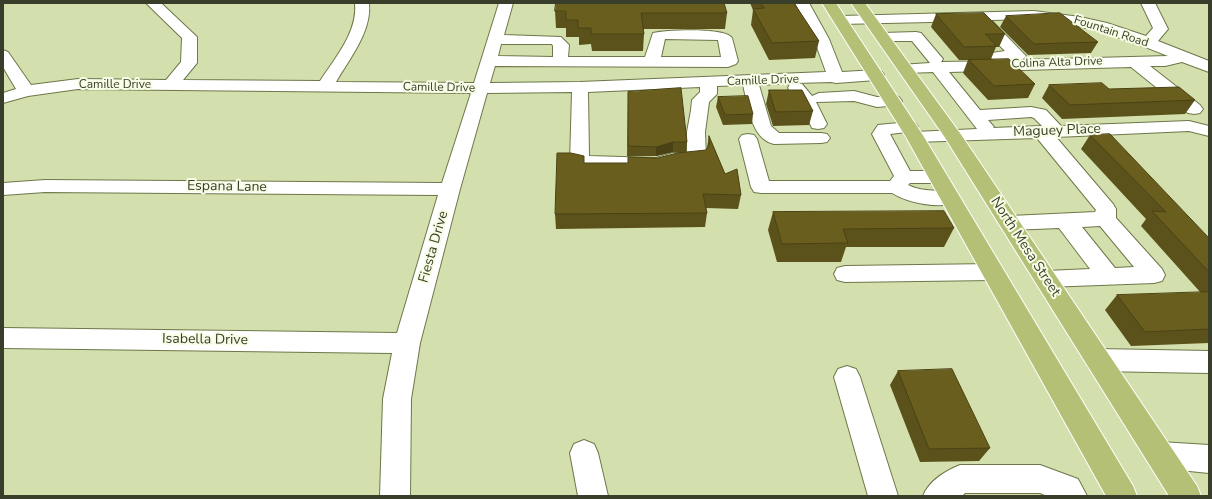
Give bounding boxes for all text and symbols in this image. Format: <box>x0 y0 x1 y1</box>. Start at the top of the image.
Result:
street label: Fountain Road <box>1072 13 1150 51</box>
street label: Colina Alta Drive <box>1011 54 1103 72</box>
street label: Camille Drive <box>727 73 799 89</box>
street label: Camille Drive <box>79 78 151 92</box>
street label: Camille Drive <box>403 80 475 96</box>
street label: Maguey Place <box>1013 121 1101 141</box>
street label: Espana Lane <box>187 178 267 196</box>
street label: North Mesa Street <box>987 194 1063 300</box>
street label: Fiesta Drive <box>416 209 452 285</box>
street label: Isabella Drive <box>162 331 248 349</box>

